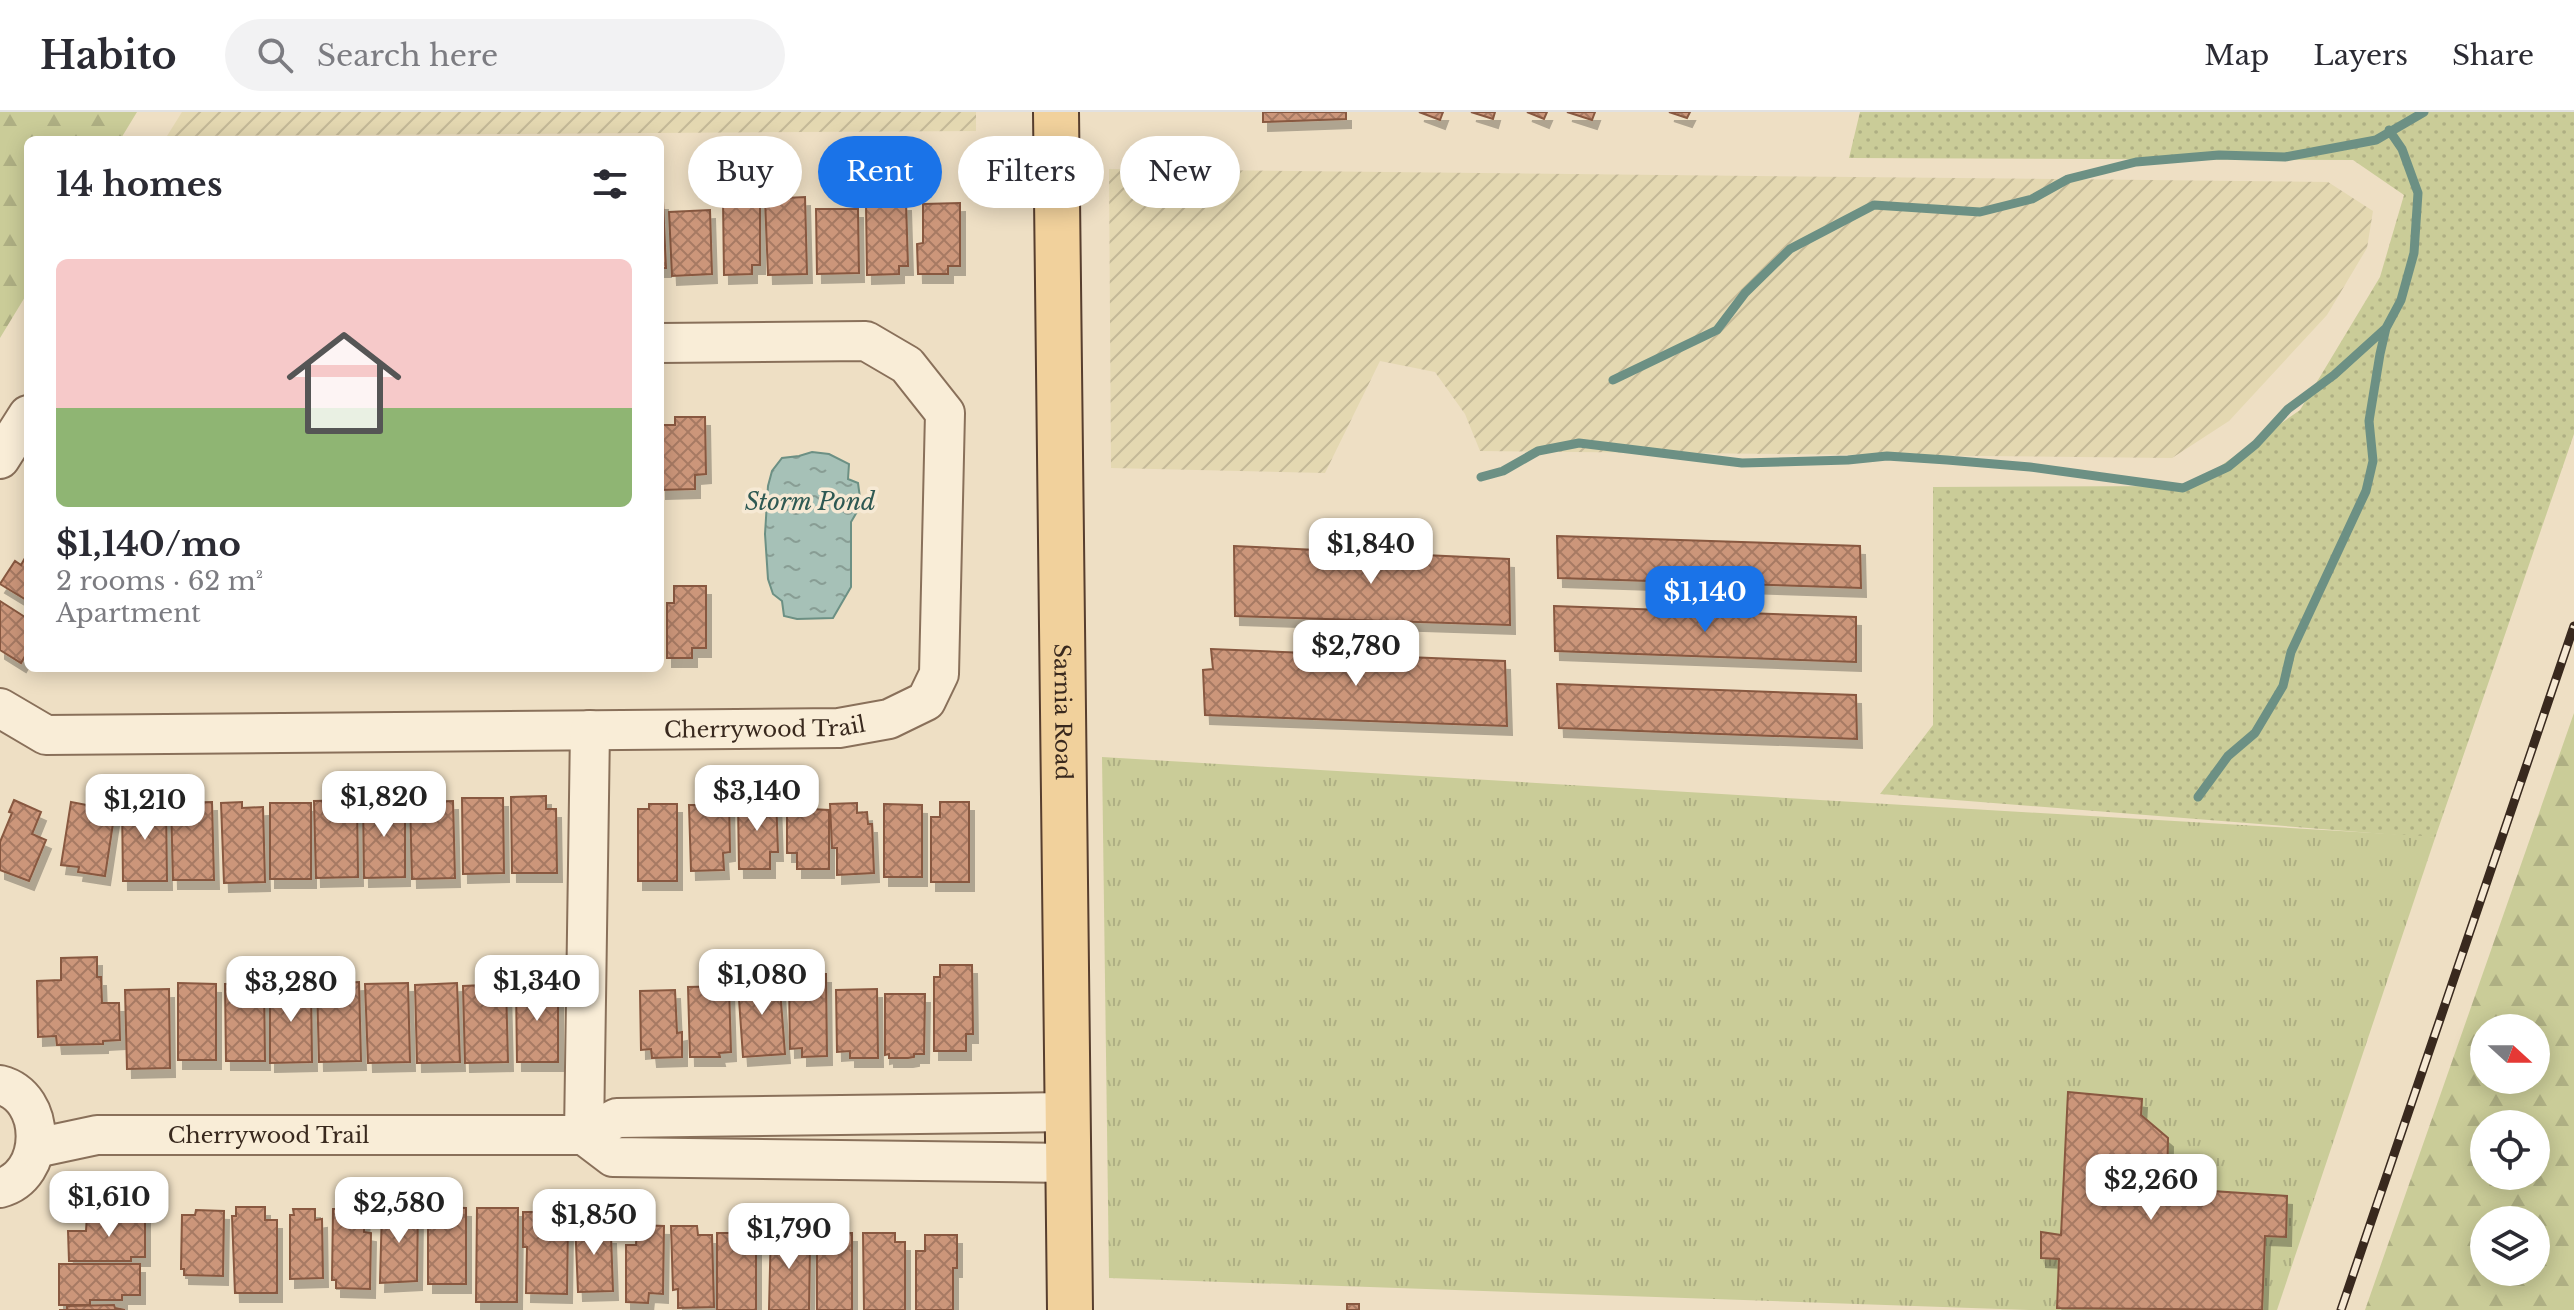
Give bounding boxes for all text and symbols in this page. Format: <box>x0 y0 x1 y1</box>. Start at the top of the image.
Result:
search box <box>225 19 785 91</box>
text: Habito <box>40 32 177 79</box>
icon: search <box>253 33 297 77</box>
text: Search here <box>317 37 498 74</box>
text: Map <box>2204 38 2269 73</box>
text: Layers <box>2313 38 2408 73</box>
text: Share <box>2452 38 2534 73</box>
chip: Buy <box>688 136 802 208</box>
chip: Rent <box>818 136 942 208</box>
chip: Filters <box>958 136 1104 208</box>
chip: New <box>1120 136 1240 208</box>
icon: filters <box>588 162 632 206</box>
text: 14 homes <box>56 163 223 205</box>
icon: home <box>272 311 416 455</box>
water label: Storm Pond <box>745 487 876 516</box>
pin: $1,840 <box>1306 518 1436 586</box>
text: $1,140/mo <box>56 523 241 565</box>
text: $1,840 <box>1327 528 1415 560</box>
text: 2 rooms · 62 m² <box>56 565 263 597</box>
pin: $1,140 <box>1640 566 1770 634</box>
text: $1,140 <box>1663 576 1747 608</box>
text: Apartment <box>56 597 201 629</box>
pin: $2,780 <box>1291 620 1421 688</box>
text: $2,780 <box>1311 630 1401 662</box>
street label: Sarnia Road <box>1049 644 1077 780</box>
street label: Cherrywood Trail <box>664 710 867 743</box>
pin: $3,140 <box>692 765 822 833</box>
pin: $1,820 <box>319 771 449 839</box>
pin: $1,210 <box>80 774 210 842</box>
text: $3,140 <box>713 775 801 807</box>
text: $1,820 <box>340 781 428 813</box>
text: $1,210 <box>104 784 186 816</box>
pin: $1,080 <box>697 949 827 1017</box>
pin: $1,340 <box>472 955 602 1023</box>
pin: $3,280 <box>226 956 356 1024</box>
text: $1,080 <box>717 959 807 991</box>
text: $1,340 <box>493 965 581 997</box>
text: $3,280 <box>244 966 338 998</box>
north arrow <box>2470 1014 2550 1094</box>
map controls <box>2470 1014 2550 1286</box>
button: locate <box>2470 1110 2550 1190</box>
street label: Cherrywood Trail <box>168 1122 369 1149</box>
pin: $2,260 <box>2086 1154 2216 1222</box>
text: $2,260 <box>2104 1164 2198 1196</box>
pin: $1,610 <box>44 1171 174 1239</box>
pin: $2,580 <box>334 1177 464 1245</box>
text: $1,610 <box>67 1181 151 1213</box>
text: $2,580 <box>353 1187 445 1219</box>
pin: $1,850 <box>529 1189 659 1257</box>
text: $1,850 <box>551 1199 637 1231</box>
pin: $1,790 <box>724 1203 854 1271</box>
button: layers <box>2470 1206 2550 1286</box>
text: $1,790 <box>746 1213 832 1245</box>

